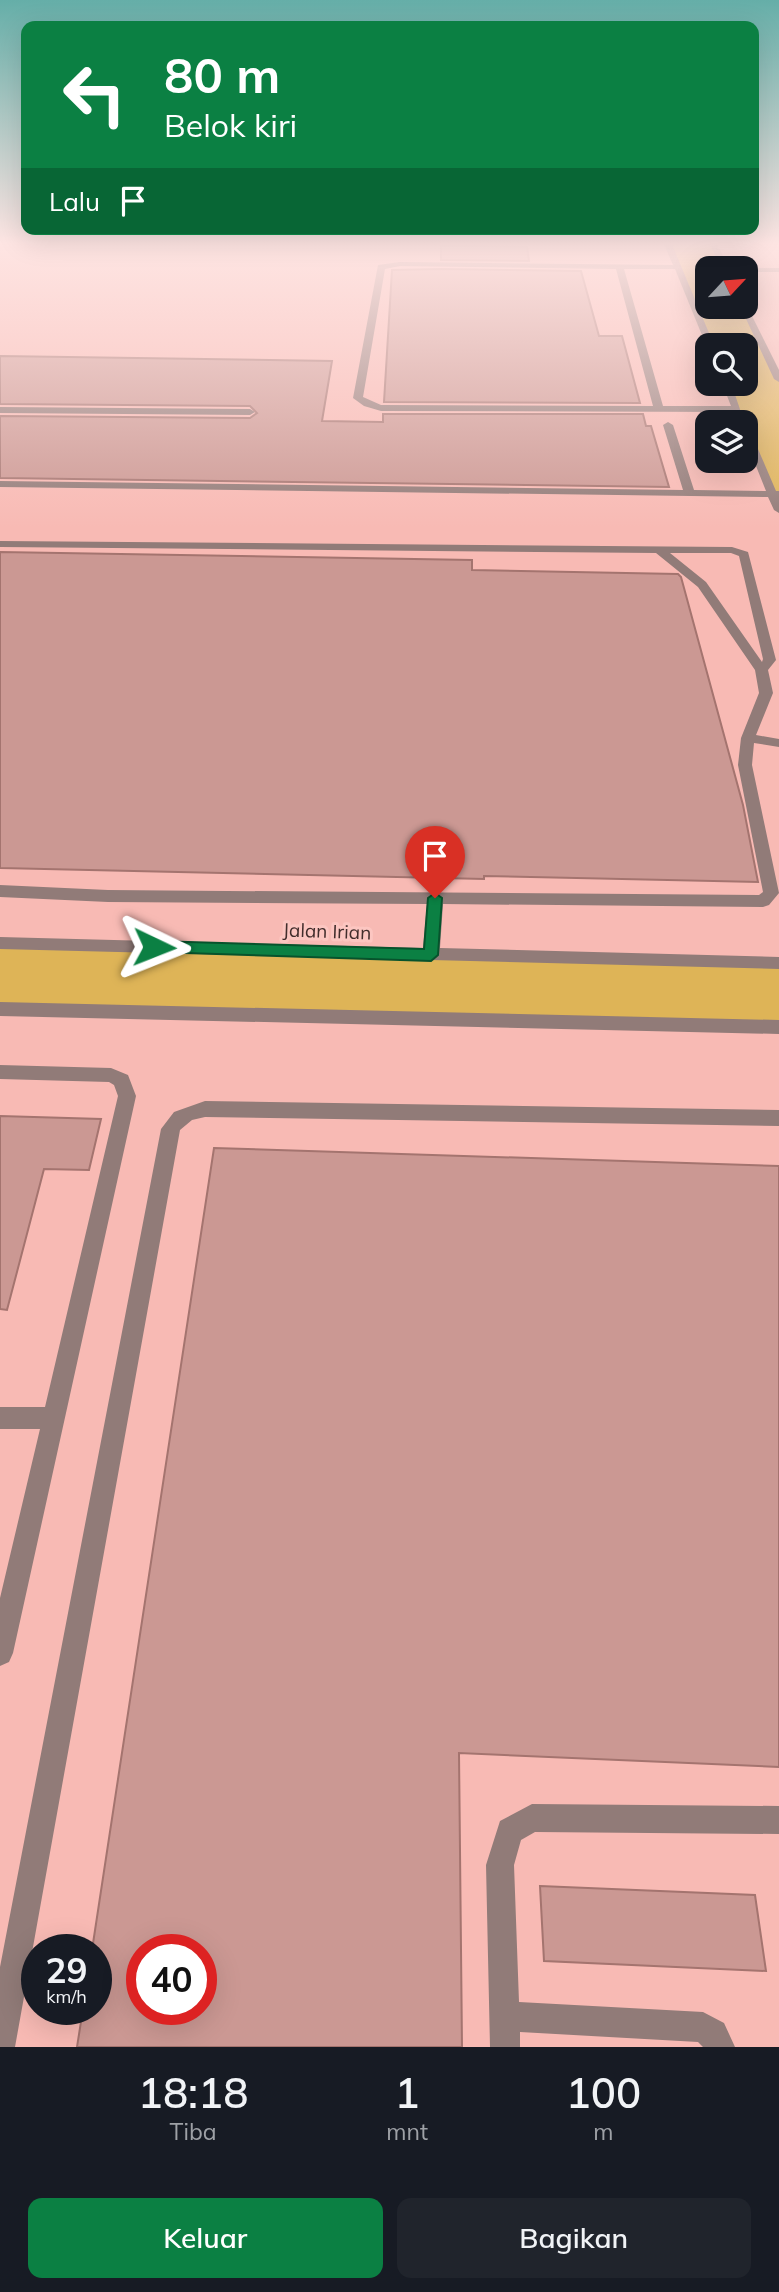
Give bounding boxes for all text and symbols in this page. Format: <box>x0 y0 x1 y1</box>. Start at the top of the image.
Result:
text: 80 m <box>164 44 280 105</box>
icon: left <box>49 49 140 140</box>
text: Belok kiri <box>164 105 297 145</box>
icon: arrive <box>114 182 152 220</box>
text: Lalu <box>49 185 100 218</box>
north arrow <box>695 256 758 318</box>
map controls <box>695 256 758 473</box>
button: search <box>695 333 758 396</box>
button: layers <box>695 410 758 473</box>
pin <box>405 826 465 898</box>
icon: arrive <box>416 837 454 875</box>
position arrow <box>117 910 191 984</box>
street label: Jalan Irian <box>282 917 372 945</box>
speed limit sign: 40 <box>126 1934 217 2025</box>
text: 29 <box>45 1948 88 1992</box>
text: km/h <box>46 1985 87 2008</box>
text: 18:18 <box>138 2066 248 2119</box>
text: 1 <box>394 2066 420 2119</box>
text: 100 <box>566 2066 641 2119</box>
text: Tiba <box>170 2117 217 2146</box>
text: mnt <box>386 2117 428 2146</box>
text: m <box>593 2117 614 2146</box>
button: Keluar <box>28 2198 383 2278</box>
button: Bagikan <box>397 2198 751 2278</box>

